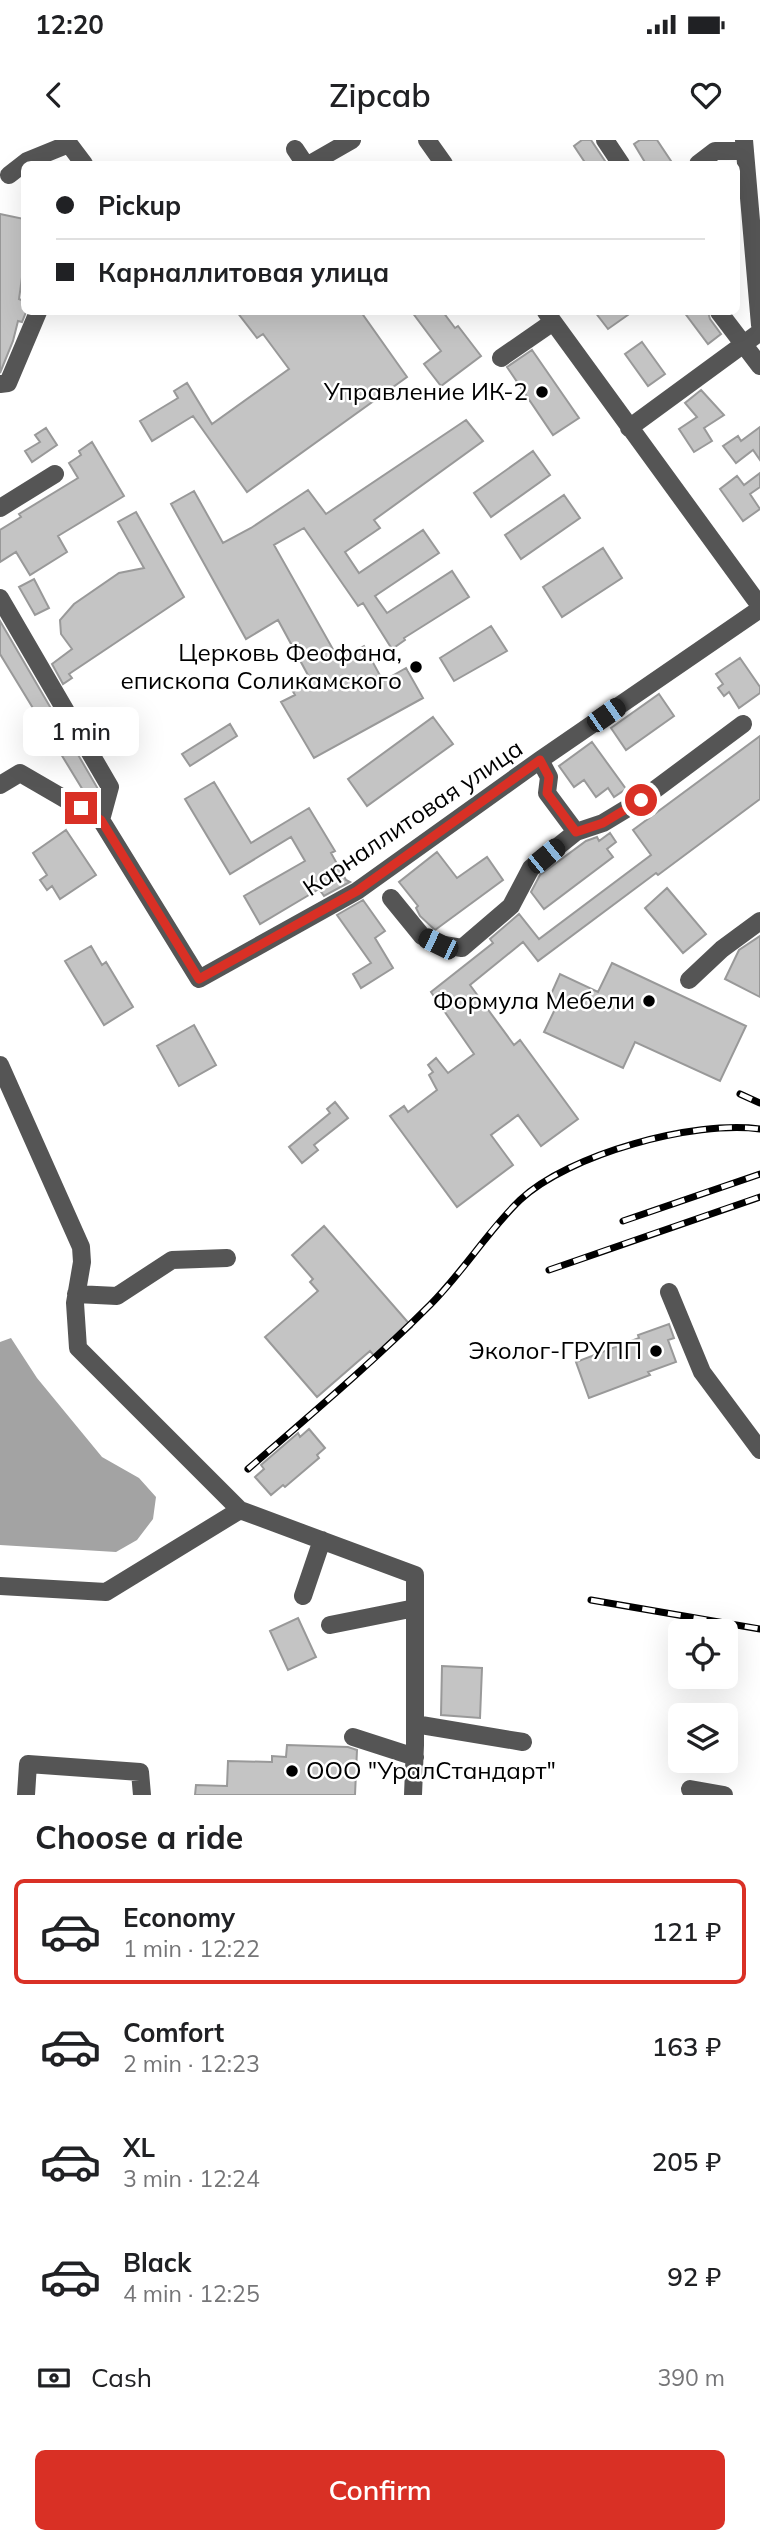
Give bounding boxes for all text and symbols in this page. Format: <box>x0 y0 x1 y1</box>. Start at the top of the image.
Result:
text: 12:20 <box>35 8 104 41</box>
text: Zipcab <box>329 75 431 115</box>
icon: back <box>35 76 73 114</box>
icon: heart <box>687 76 725 114</box>
text: Pickup <box>98 189 181 222</box>
text: Карналлитовая улица <box>98 256 389 289</box>
place label: Управление ИК-2 <box>323 376 528 406</box>
marker: Управление ИК-2 <box>534 384 550 400</box>
place label: Церковь Феофана, епископа Соликамского <box>120 637 402 695</box>
marker: Церковь Феофана, епископа Соликамского <box>408 659 424 675</box>
car <box>583 694 630 736</box>
callout: 1 min <box>23 706 139 756</box>
text: 1 min <box>51 717 111 746</box>
street label: Карналлитовая улица <box>297 732 528 902</box>
route start <box>625 784 657 816</box>
route end <box>65 792 97 824</box>
car <box>524 835 569 877</box>
car <box>415 925 462 963</box>
place label: Формула Мебели <box>433 985 635 1015</box>
marker: Формула Мебели <box>641 993 657 1009</box>
place label: Эколог-ГРУПП <box>468 1335 642 1365</box>
marker: Эколог-ГРУПП <box>648 1343 664 1359</box>
map controls <box>668 1619 738 1773</box>
button: locate <box>668 1619 738 1689</box>
button: layers <box>668 1703 738 1773</box>
place label: ООО "УралСтандарт" <box>306 1755 556 1785</box>
marker: ООО "УралСтандарт" <box>284 1763 300 1779</box>
text: Choose a ride <box>35 1817 243 1857</box>
icon: car <box>39 1900 102 1963</box>
text: Economy <box>123 1901 235 1934</box>
text: 121 ₽ <box>652 1915 721 1948</box>
text: 1 min · 12:22 <box>123 1934 260 1963</box>
icon: car <box>39 2015 102 2078</box>
text: Comfort <box>123 2016 224 2049</box>
text: 163 ₽ <box>652 2030 721 2063</box>
text: 2 min · 12:23 <box>123 2049 260 2078</box>
icon: car <box>39 2130 102 2193</box>
text: XL <box>123 2131 155 2164</box>
text: 205 ₽ <box>652 2145 721 2178</box>
text: 3 min · 12:24 <box>123 2164 260 2193</box>
icon: car <box>39 2245 102 2308</box>
text: Black <box>123 2246 191 2279</box>
text: 92 ₽ <box>667 2260 721 2293</box>
text: 4 min · 12:25 <box>123 2279 260 2308</box>
icon: cash <box>35 2359 73 2397</box>
text: Cash <box>91 2361 152 2394</box>
text: 390 m <box>657 2363 725 2392</box>
button: Confirm <box>35 2450 725 2530</box>

